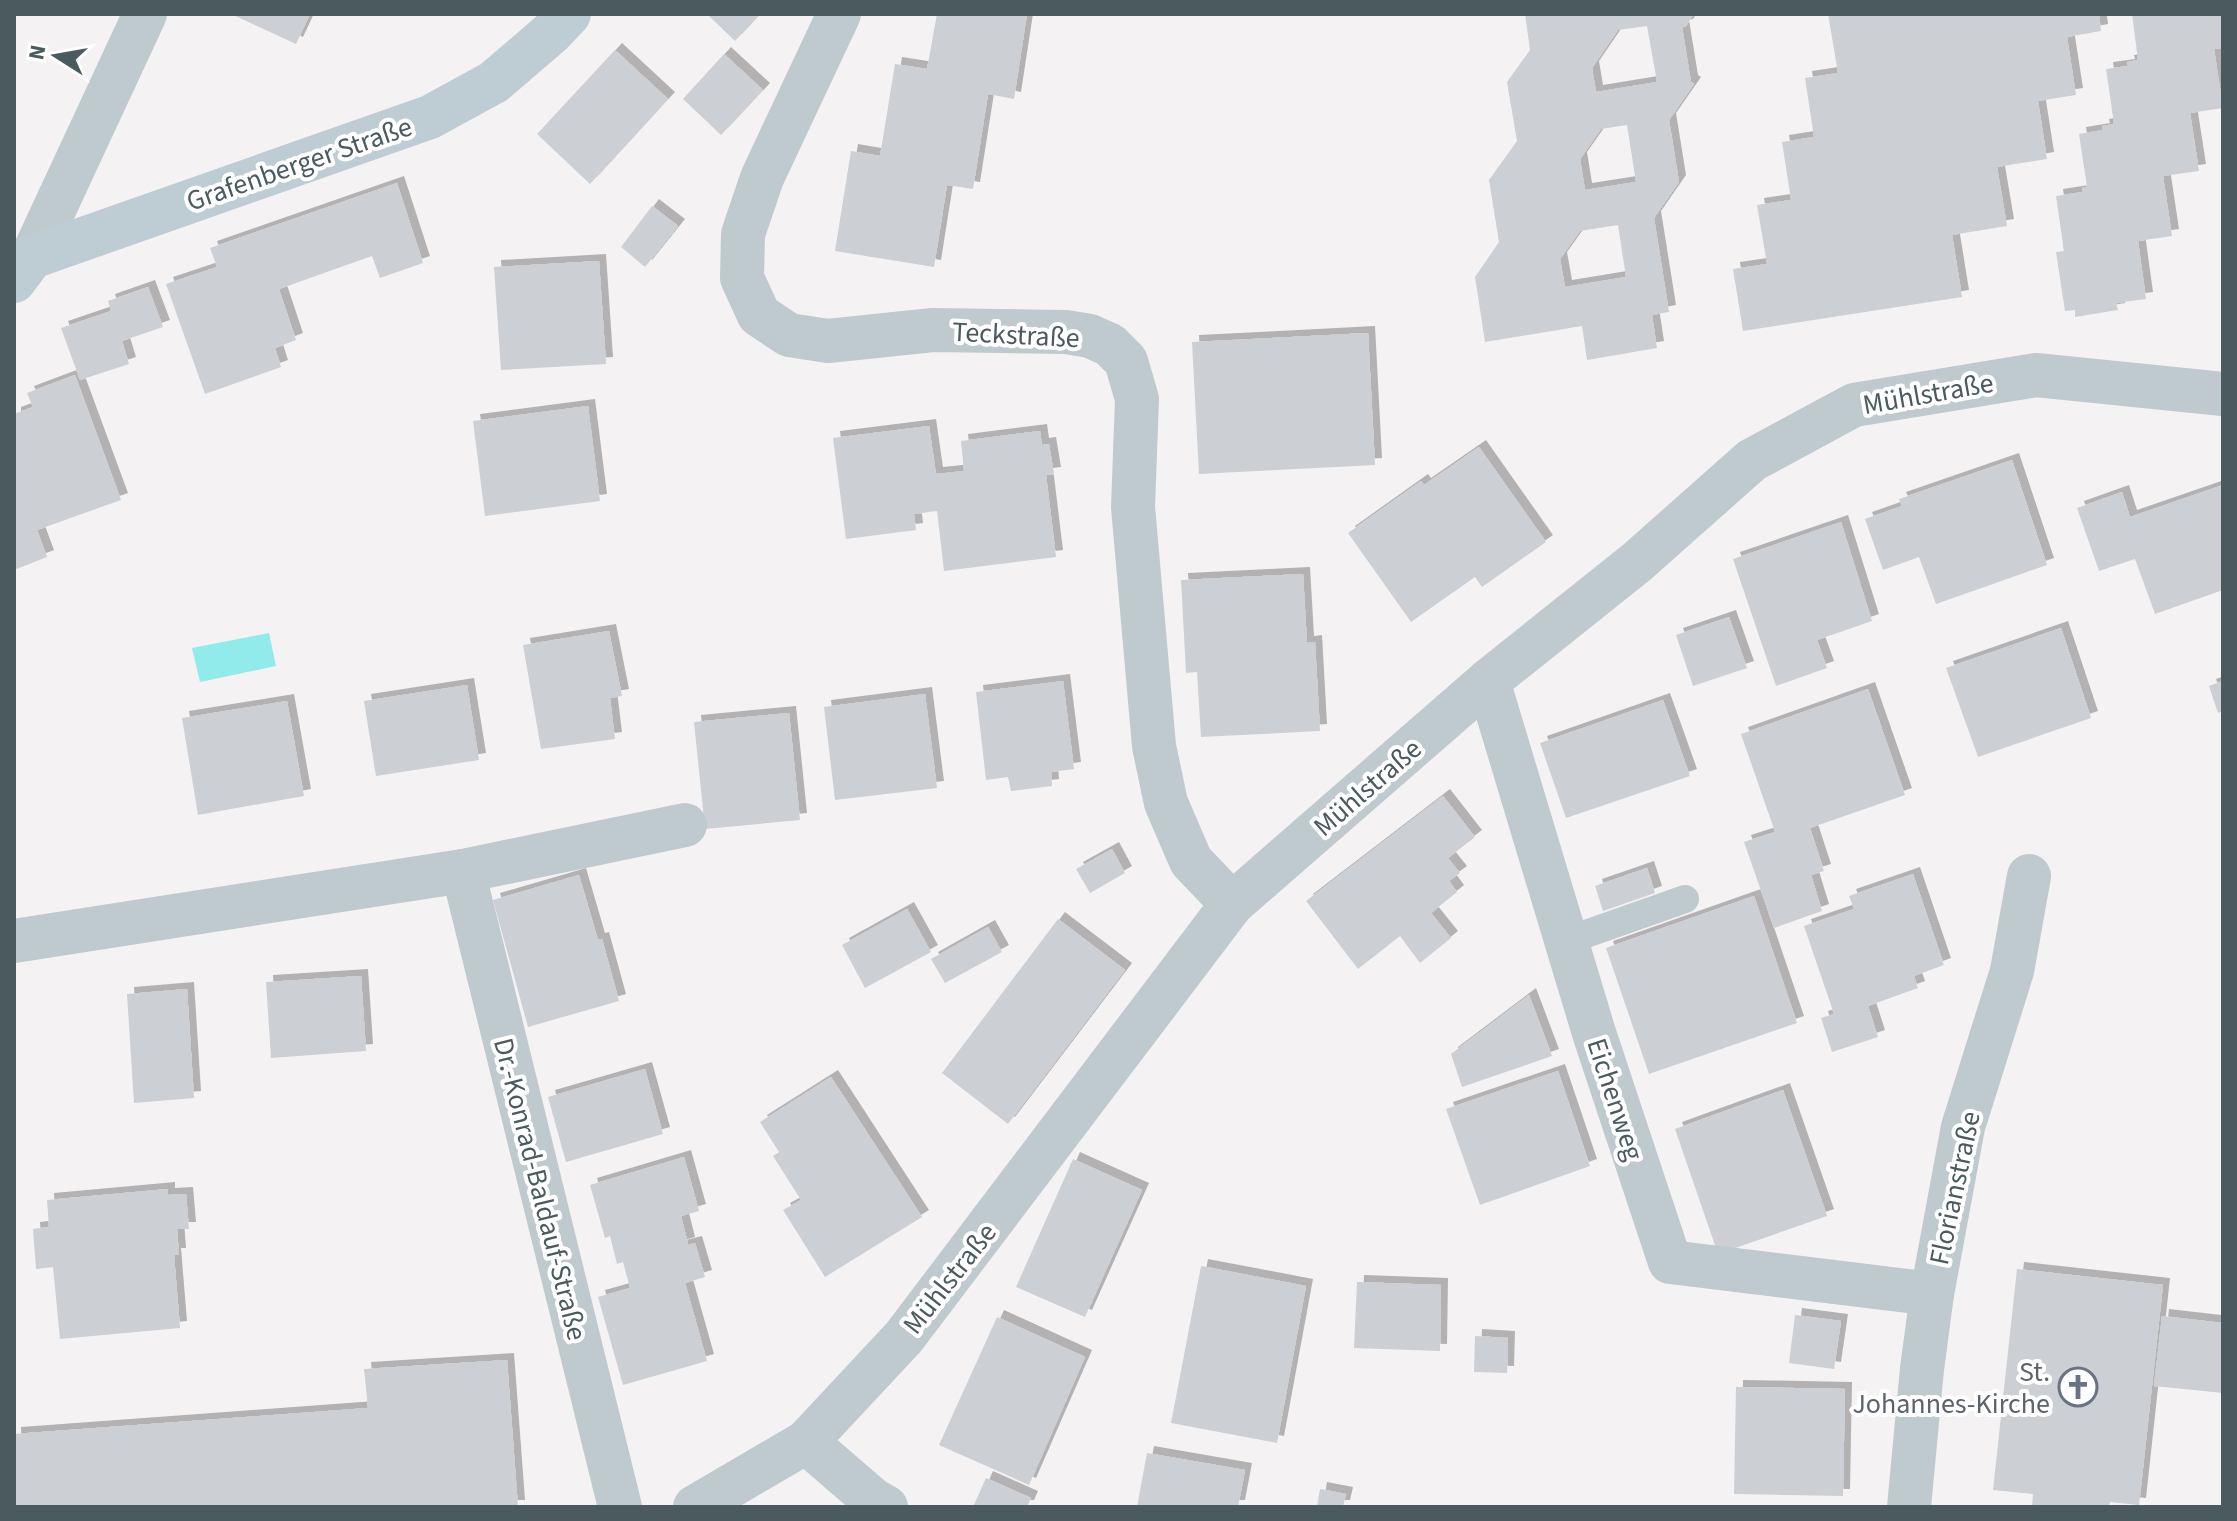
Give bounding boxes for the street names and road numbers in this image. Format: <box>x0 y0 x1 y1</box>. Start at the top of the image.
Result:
street label: Grafenberger Straße <box>181 107 418 221</box>
street label: Teckstraße <box>951 312 1081 358</box>
street label: Mühlstraße <box>1860 363 1997 425</box>
street label: Mühlstraße <box>1305 729 1431 846</box>
street label: Eichenweg <box>1576 1033 1654 1166</box>
street label: Dr.-Konrad-Baldauf-Straße <box>483 1034 597 1345</box>
street label: Florianstraße <box>1919 1108 1991 1269</box>
street label: Mühlstraße <box>893 1214 1006 1343</box>

